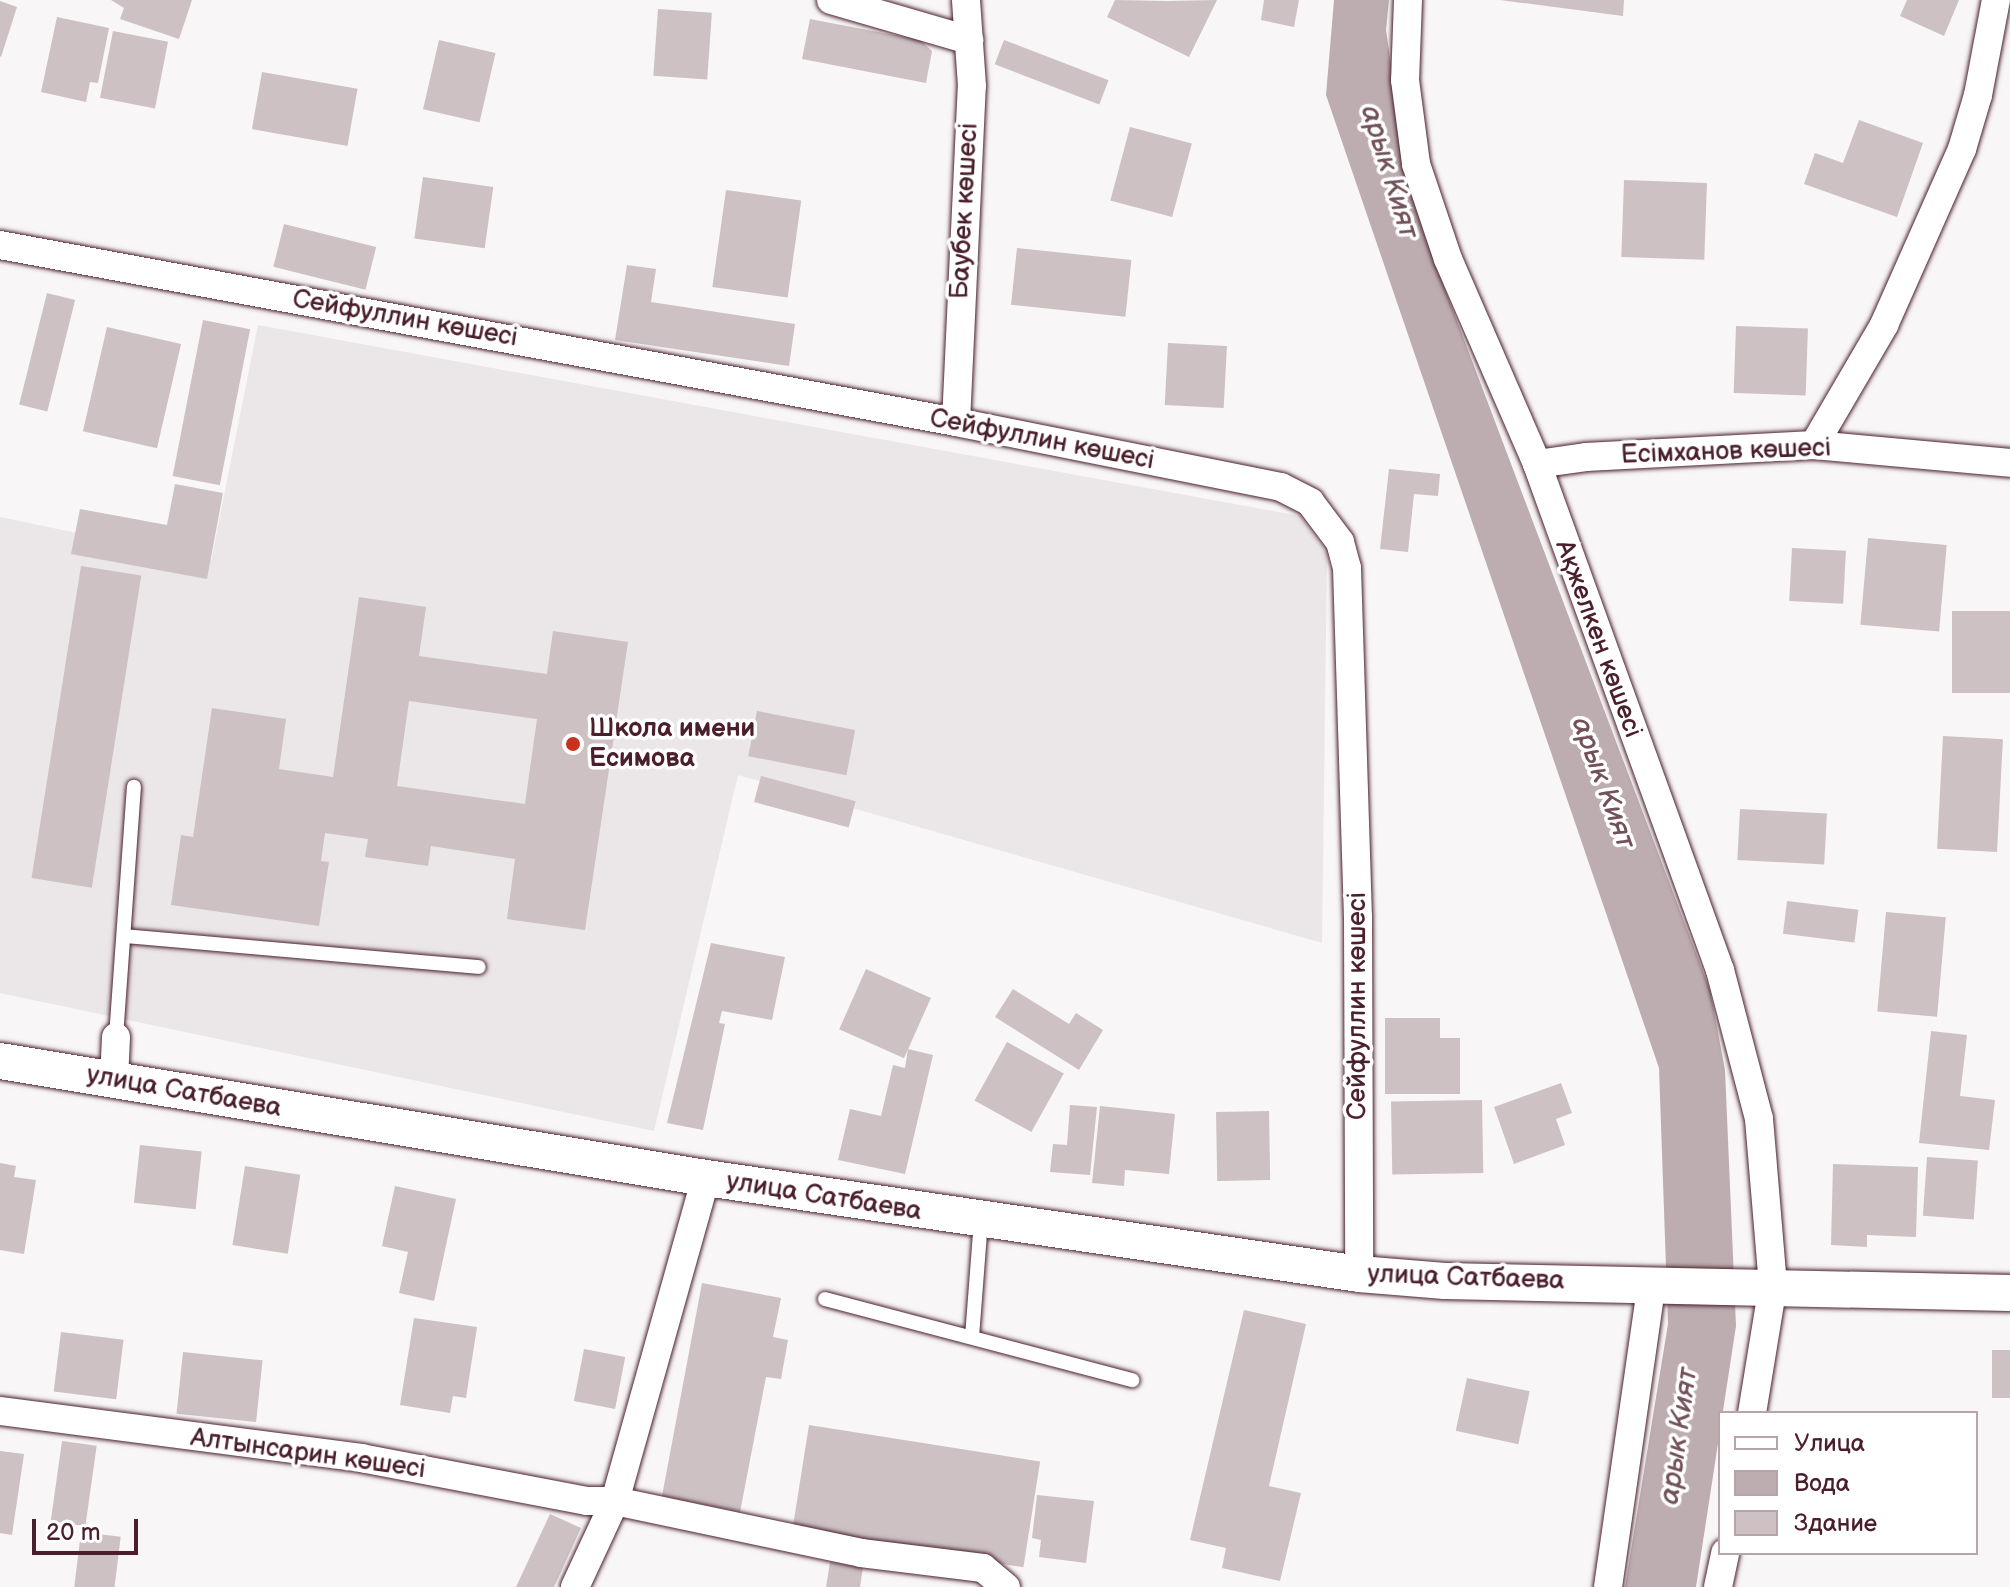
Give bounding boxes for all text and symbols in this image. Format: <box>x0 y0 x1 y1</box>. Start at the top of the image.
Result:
water label: арык Кият <box>1353 101 1425 243</box>
street label: Баубек көшесі <box>945 122 985 300</box>
street label: Сейфуллин көшесі <box>290 284 520 354</box>
street label: Сейфуллин көшесі <box>927 403 1157 477</box>
street label: Есімханов көшесі <box>1620 433 1832 471</box>
street label: Ақжелкен көшесі <box>1548 536 1648 742</box>
place label: Школа имени Есимова <box>589 713 755 774</box>
water label: арык Кият <box>1564 713 1642 853</box>
marker: Школа имени Есимова <box>564 735 582 753</box>
street label: Сейфуллин көшесі <box>1342 892 1374 1120</box>
street label: улица Сатбаева <box>84 1060 284 1124</box>
street label: улица Сатбаева <box>724 1166 924 1228</box>
street label: улица Сатбаева <box>1367 1259 1565 1297</box>
water label: арык Кият <box>1653 1366 1705 1506</box>
legend <box>1718 1411 1978 1555</box>
street label: Алтынсарин көшесі <box>189 1422 427 1486</box>
text: Улица <box>1794 1429 1865 1458</box>
text: Вода <box>1794 1469 1850 1498</box>
scale bar <box>36 1503 142 1553</box>
text: Здание <box>1794 1509 1877 1538</box>
text: 20 m <box>46 1518 101 1547</box>

